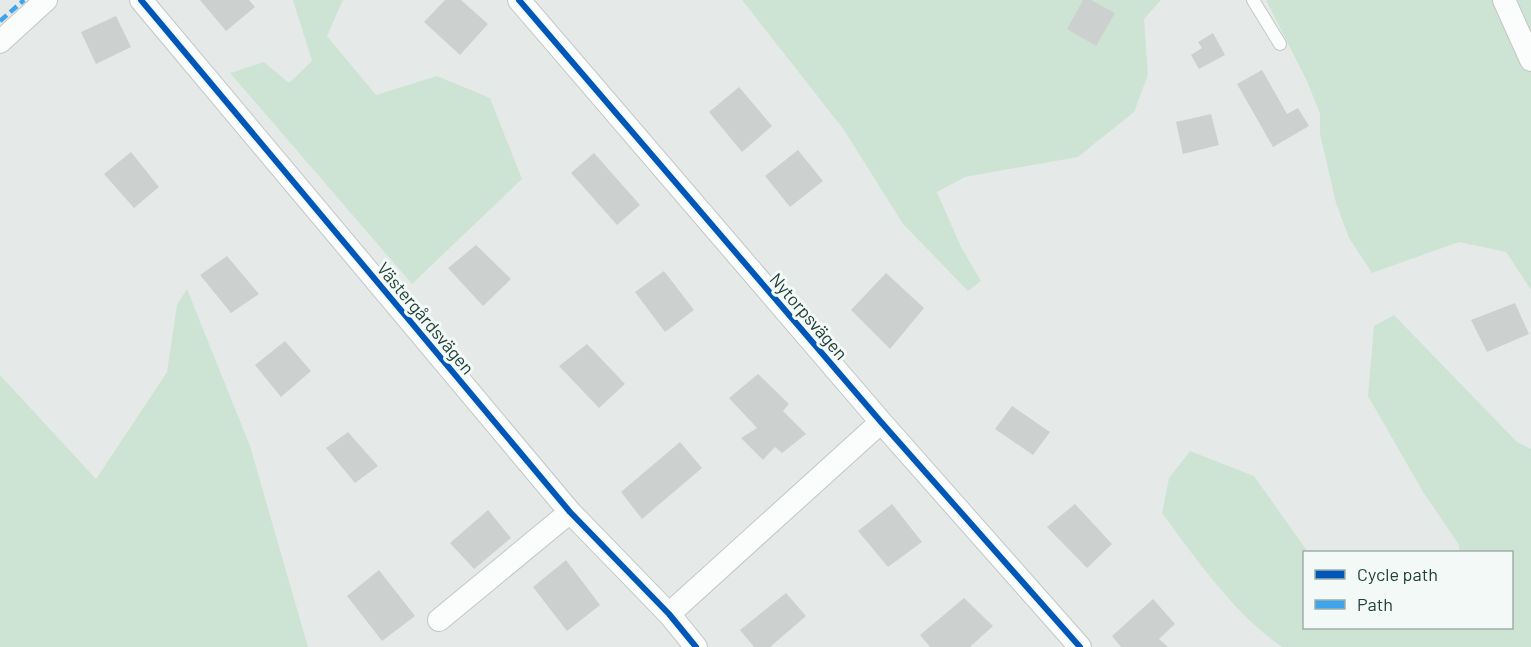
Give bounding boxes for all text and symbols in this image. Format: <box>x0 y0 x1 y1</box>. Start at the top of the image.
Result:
street label: Västergårdsvägen <box>373 258 479 378</box>
street label: Nytorpsvägen <box>765 268 853 364</box>
legend <box>1303 551 1513 629</box>
text: Cycle path <box>1357 563 1438 585</box>
text: Path <box>1357 593 1393 615</box>

